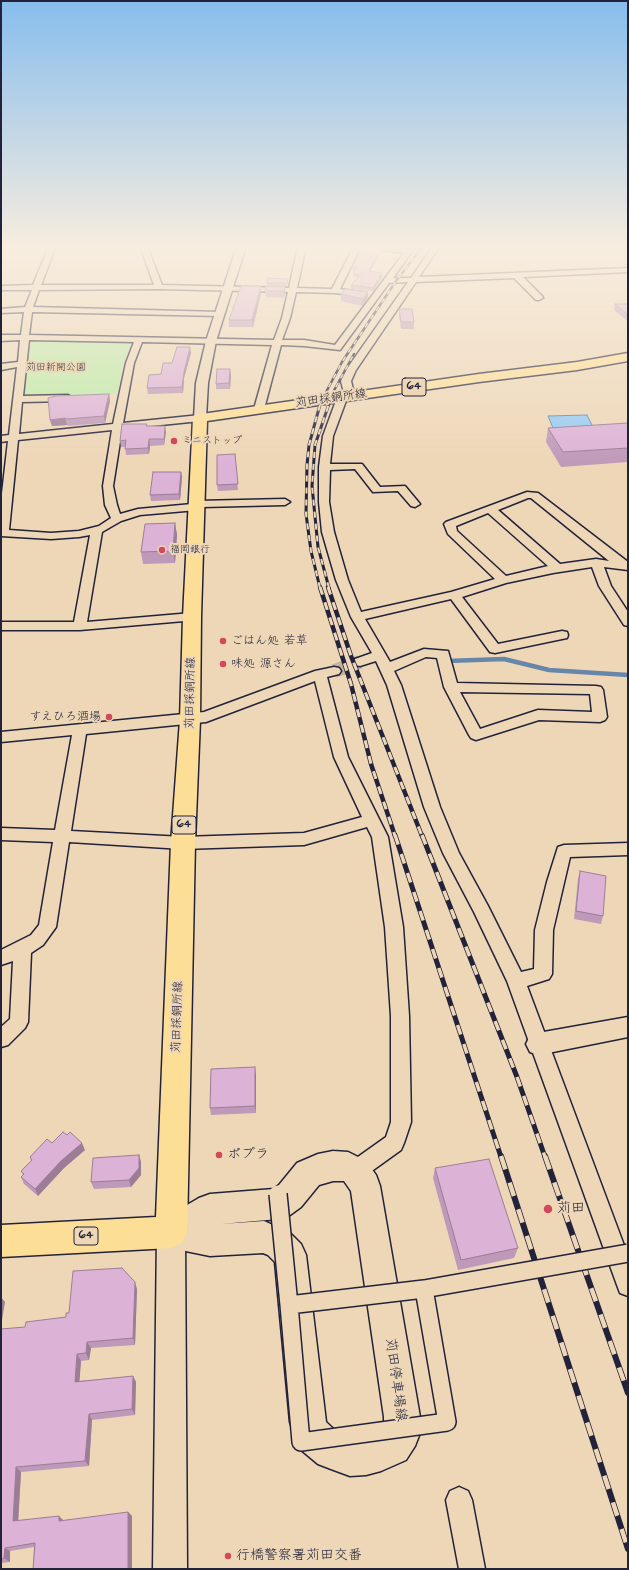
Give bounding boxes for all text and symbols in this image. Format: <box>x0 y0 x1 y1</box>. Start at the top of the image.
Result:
park label: 苅田新開公園 <box>26 362 86 374</box>
road number: 64 <box>402 378 426 396</box>
street label: 苅田採銅所線 <box>294 387 368 411</box>
place label: ミニストップ <box>182 435 242 447</box>
marker: ミニストップ <box>169 436 179 446</box>
place label: 福岡銀行 <box>170 544 210 556</box>
marker: 福岡銀行 <box>157 545 167 555</box>
place label: ごはん処 若草 <box>231 634 308 648</box>
marker: ごはん処 若草 <box>218 636 228 646</box>
street label: 苅田採銅所線 <box>183 657 199 729</box>
place label: 味処 源さん <box>231 657 296 671</box>
marker: 味処 源さん <box>218 659 228 669</box>
place label: すえひろ酒場 <box>29 710 101 724</box>
marker: すえひろ酒場 <box>104 712 114 722</box>
road number: 64 <box>172 816 196 834</box>
street label: 苅田採銅所線 <box>170 981 186 1053</box>
place label: ポプラ <box>227 1147 269 1163</box>
marker: ポプラ <box>214 1150 224 1160</box>
place label: 苅田 <box>557 1201 585 1217</box>
marker: 苅田 <box>542 1203 554 1215</box>
road number: 64 <box>74 1227 98 1245</box>
street label: 苅田停車場線 <box>381 1337 409 1423</box>
place label: 行橋警察署苅田交番 <box>236 1548 362 1564</box>
marker: 行橋警察署苅田交番 <box>223 1551 233 1561</box>

